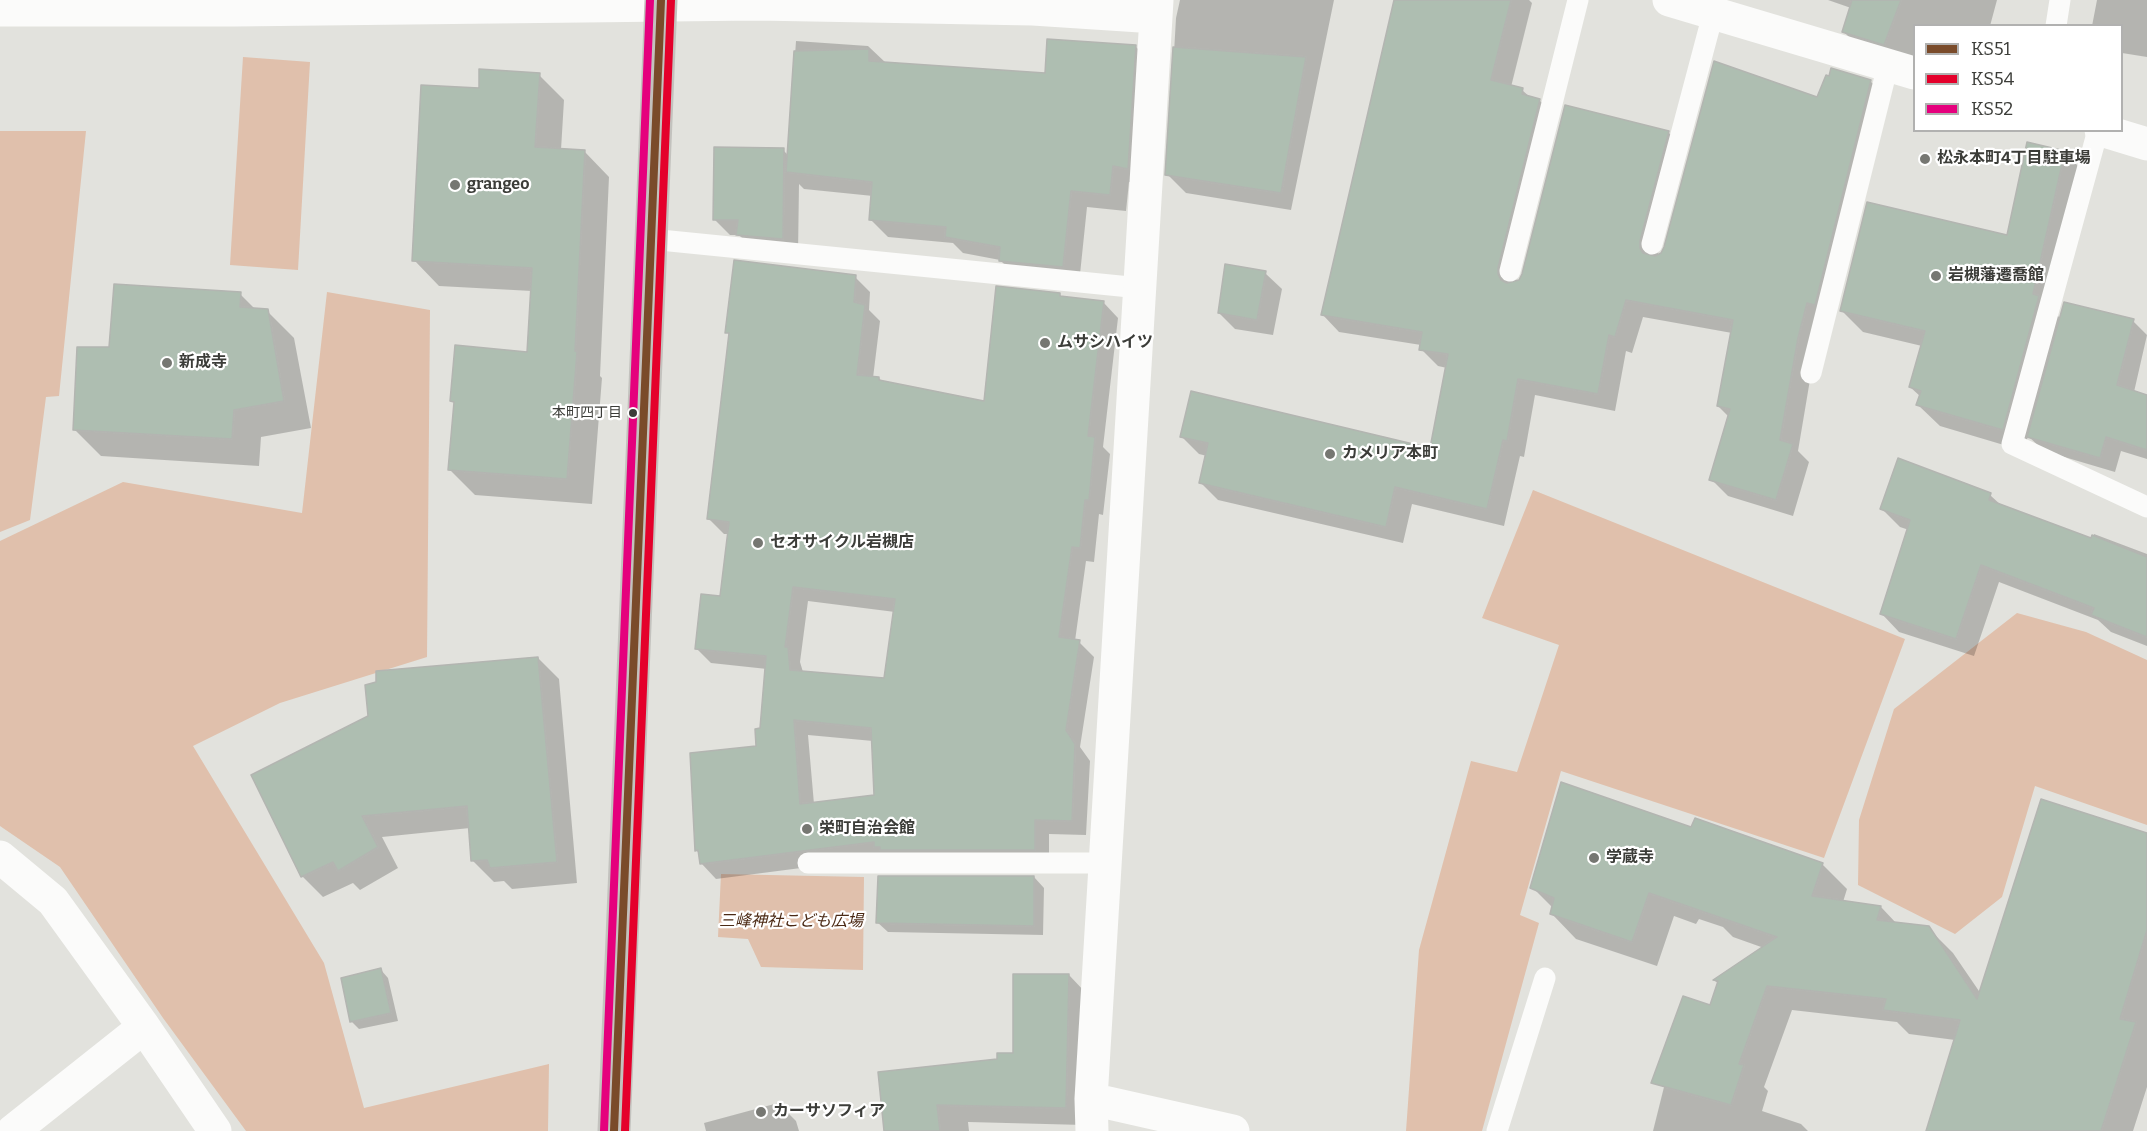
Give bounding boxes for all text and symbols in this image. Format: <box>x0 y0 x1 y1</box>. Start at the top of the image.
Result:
legend <box>1913 24 2123 132</box>
text: KS51 <box>1971 38 2011 60</box>
text: KS54 <box>1971 68 2014 90</box>
text: KS52 <box>1971 98 2013 120</box>
place label: 松永本町4丁目駐車場 <box>1937 149 2091 169</box>
marker: 松永本町4丁目駐車場 <box>1918 152 1932 166</box>
place label: grangeo <box>467 175 529 195</box>
marker: grangeo <box>448 178 462 192</box>
place label: 岩槻藩遷喬館 <box>1948 266 2044 286</box>
marker: 岩槻藩遷喬館 <box>1929 269 1943 283</box>
place label: ムサシハイツ <box>1057 333 1153 353</box>
marker: ムサシハイツ <box>1038 336 1052 350</box>
place label: 新成寺 <box>179 353 227 373</box>
marker: 新成寺 <box>160 356 174 370</box>
place label: 本町四丁目 <box>552 405 622 421</box>
marker: 本町四丁目 <box>627 407 639 419</box>
place label: カメリア本町 <box>1342 444 1438 464</box>
marker: カメリア本町 <box>1323 447 1337 461</box>
place label: セオサイクル岩槻店 <box>770 533 914 553</box>
marker: セオサイクル岩槻店 <box>751 536 765 550</box>
place label: 栄町自治会館 <box>819 819 915 839</box>
marker: 栄町自治会館 <box>800 822 814 836</box>
place label: 学蔵寺 <box>1606 848 1654 868</box>
marker: 学蔵寺 <box>1587 851 1601 865</box>
park label: 三峰神社こども広場 <box>719 912 863 932</box>
place label: カーサソフィア <box>773 1102 885 1122</box>
marker: カーサソフィア <box>754 1105 768 1119</box>

